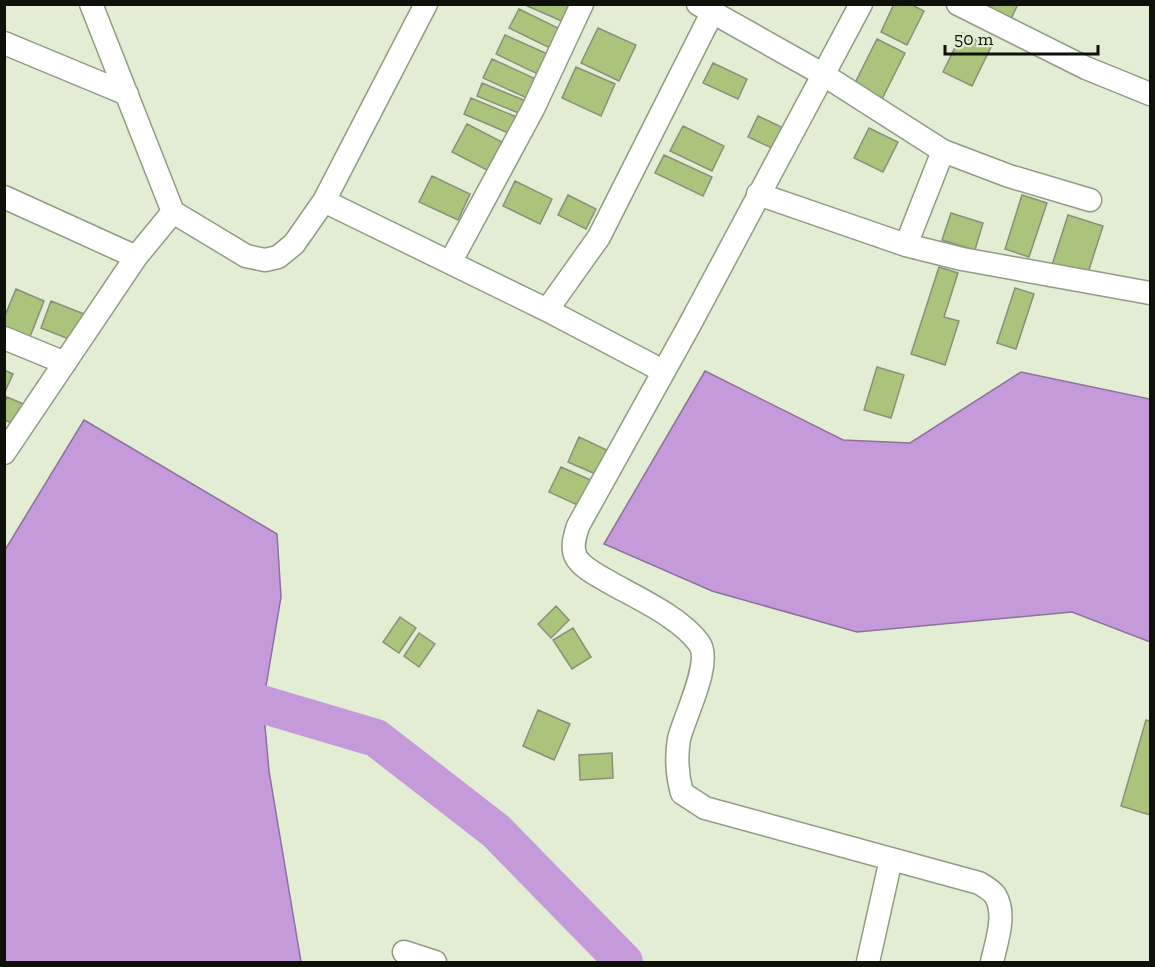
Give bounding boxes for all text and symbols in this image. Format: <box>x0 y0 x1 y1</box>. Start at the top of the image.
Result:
scale bar <box>945 18 1098 56</box>
text: 50 m <box>954 28 994 50</box>

